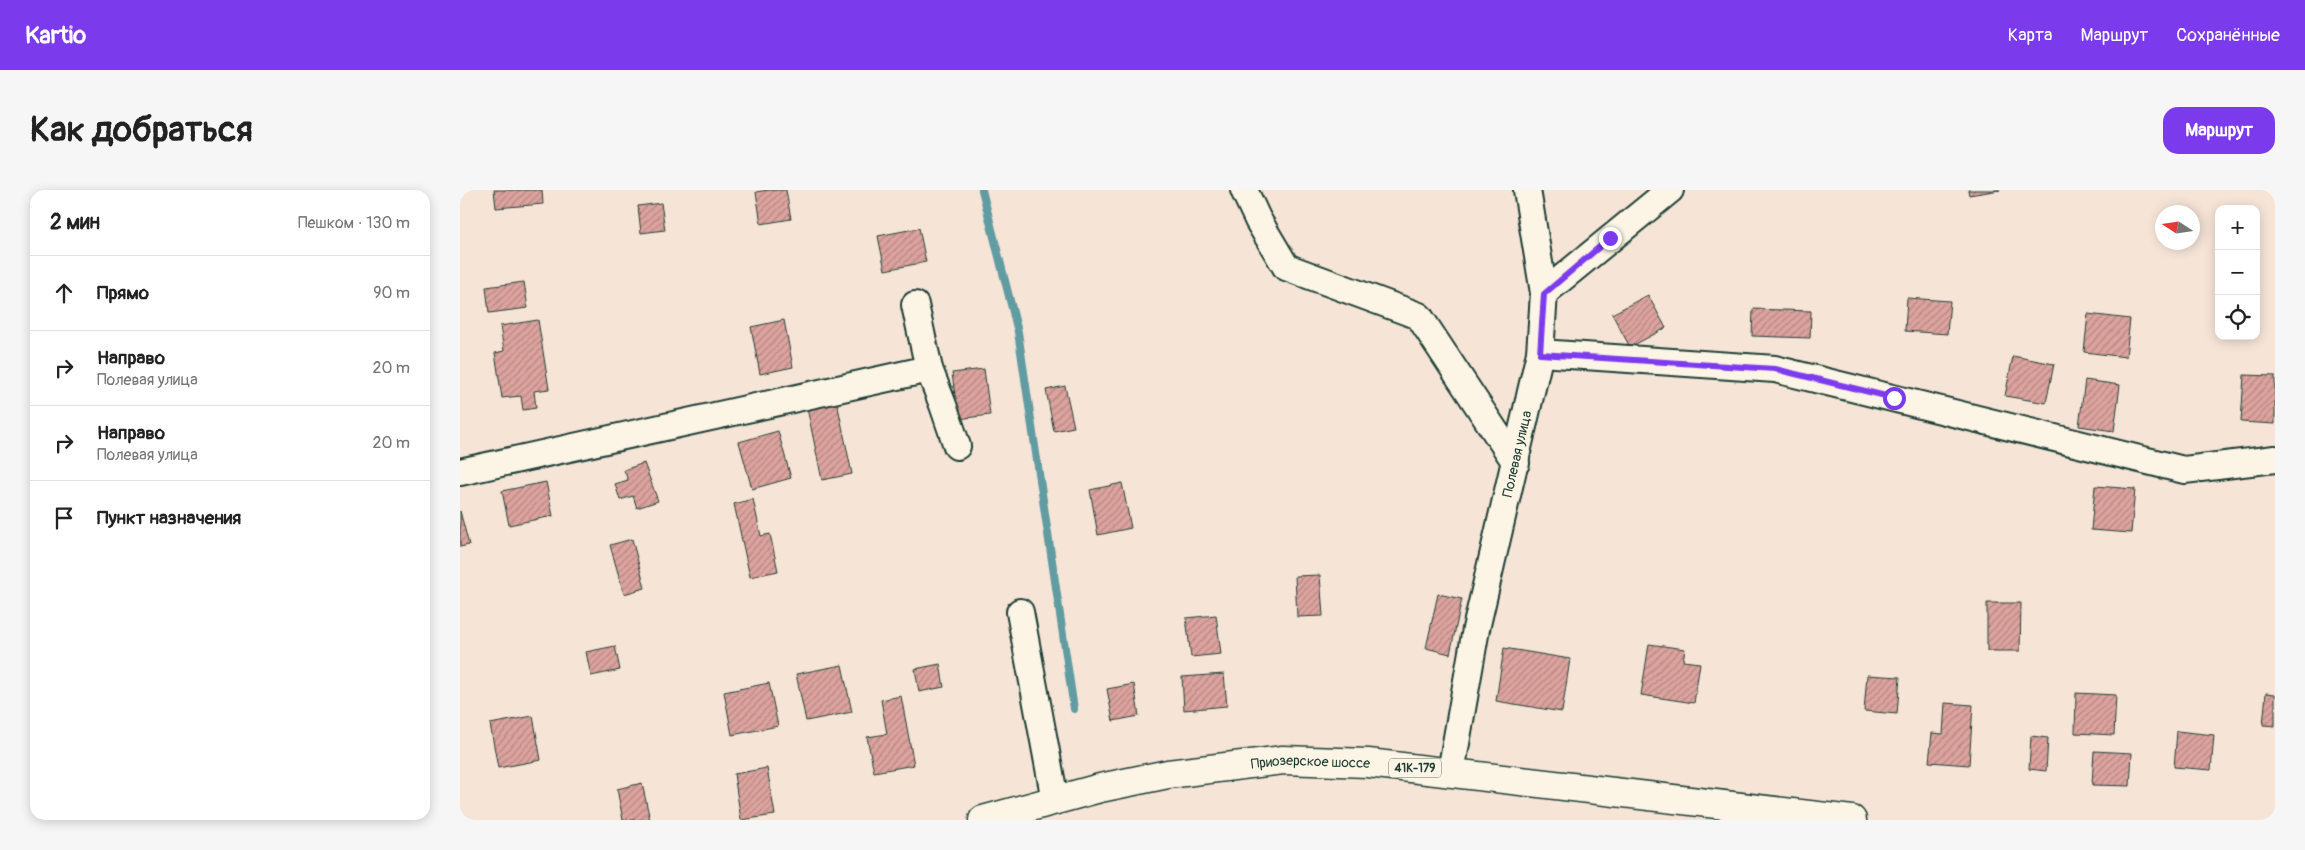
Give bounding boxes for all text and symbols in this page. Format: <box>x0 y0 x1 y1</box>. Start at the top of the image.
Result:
text: Kartio <box>25 21 86 50</box>
text: Карта <box>2008 24 2052 47</box>
text: Маршрут <box>2080 24 2148 47</box>
text: Сохранённые <box>2176 24 2280 47</box>
button: Маршрут <box>2163 107 2275 154</box>
text: Как добраться <box>30 108 253 152</box>
north arrow <box>2155 205 2200 250</box>
map controls <box>2215 205 2260 340</box>
button: + <box>2215 205 2260 250</box>
text: 2 мин <box>50 209 100 236</box>
text: Пешком · 130 m <box>298 213 410 233</box>
route end <box>1599 227 1622 250</box>
button: − <box>2215 250 2260 295</box>
icon: ahead <box>50 279 78 307</box>
text: Прямо <box>97 281 149 305</box>
text: 90 m <box>373 283 410 303</box>
button: locate <box>2215 295 2260 340</box>
text: Направо <box>97 346 165 370</box>
icon: right <box>50 354 78 382</box>
text: 20 m <box>372 358 410 378</box>
text: Полевая улица <box>97 370 198 390</box>
route start <box>1883 387 1906 410</box>
street label: Полевая улица <box>1499 409 1535 499</box>
text: Направо <box>97 421 165 445</box>
icon: right <box>50 429 78 457</box>
text: 20 m <box>372 433 410 453</box>
text: Полевая улица <box>97 445 198 465</box>
icon: arrive <box>50 504 78 532</box>
text: Пункт назначения <box>97 506 241 530</box>
street label: Приозерское шоссе <box>1250 752 1370 773</box>
road number: 41К-179 <box>1389 758 1441 778</box>

